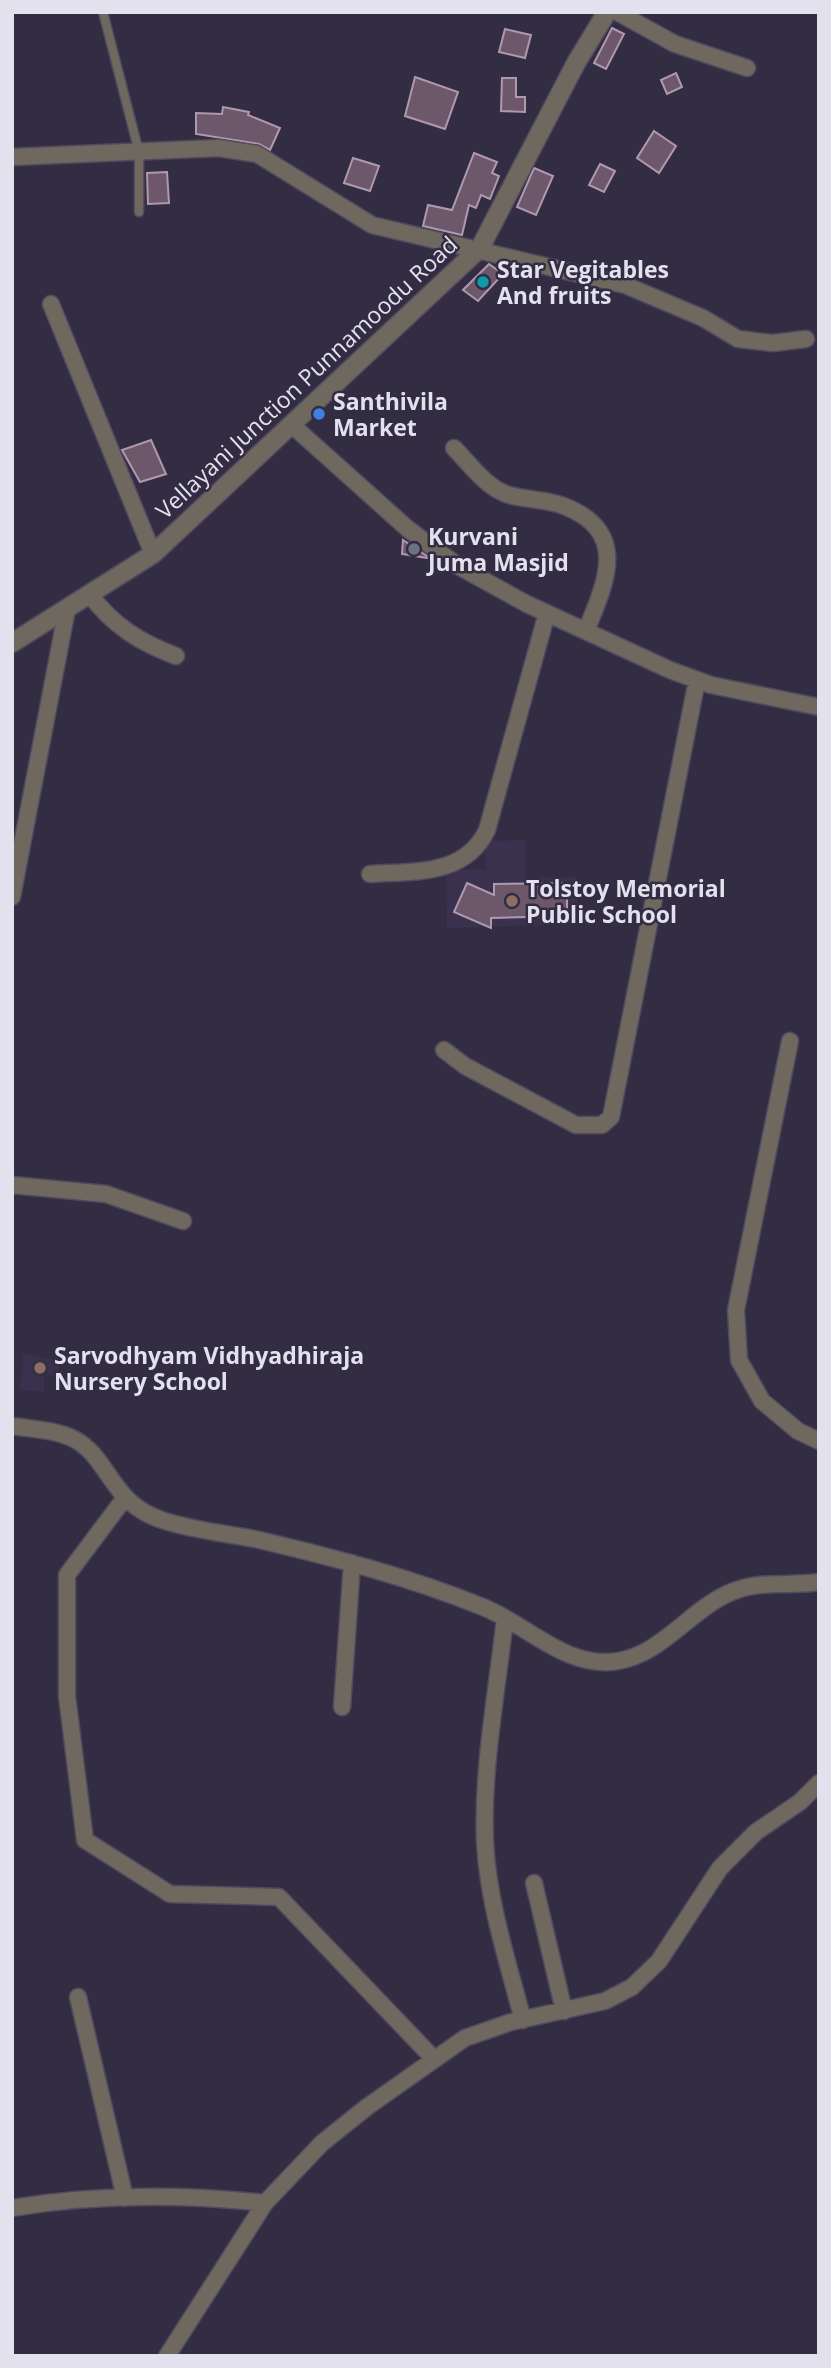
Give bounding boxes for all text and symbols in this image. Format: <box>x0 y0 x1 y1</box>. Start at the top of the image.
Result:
street label: Vellayani Junction Punnamoodu Road <box>148 228 464 526</box>
place label: Star Vegitables And fruits <box>497 253 669 311</box>
marker: Star Vegitables And fruits <box>475 274 491 290</box>
place label: Santhivila Market <box>333 385 448 443</box>
marker: Santhivila Market <box>311 406 327 422</box>
place label: Kurvani Juma Masjid <box>426 520 569 578</box>
marker: Kurvani Juma Masjid <box>406 541 422 557</box>
place label: Tolstoy Memorial Public School <box>526 872 726 930</box>
marker: Tolstoy Memorial Public School <box>504 893 520 909</box>
place label: Sarvodhyam Vidhyadhiraja Nursery School <box>54 1339 364 1397</box>
marker: Sarvodhyam Vidhyadhiraja Nursery School <box>32 1360 48 1376</box>

